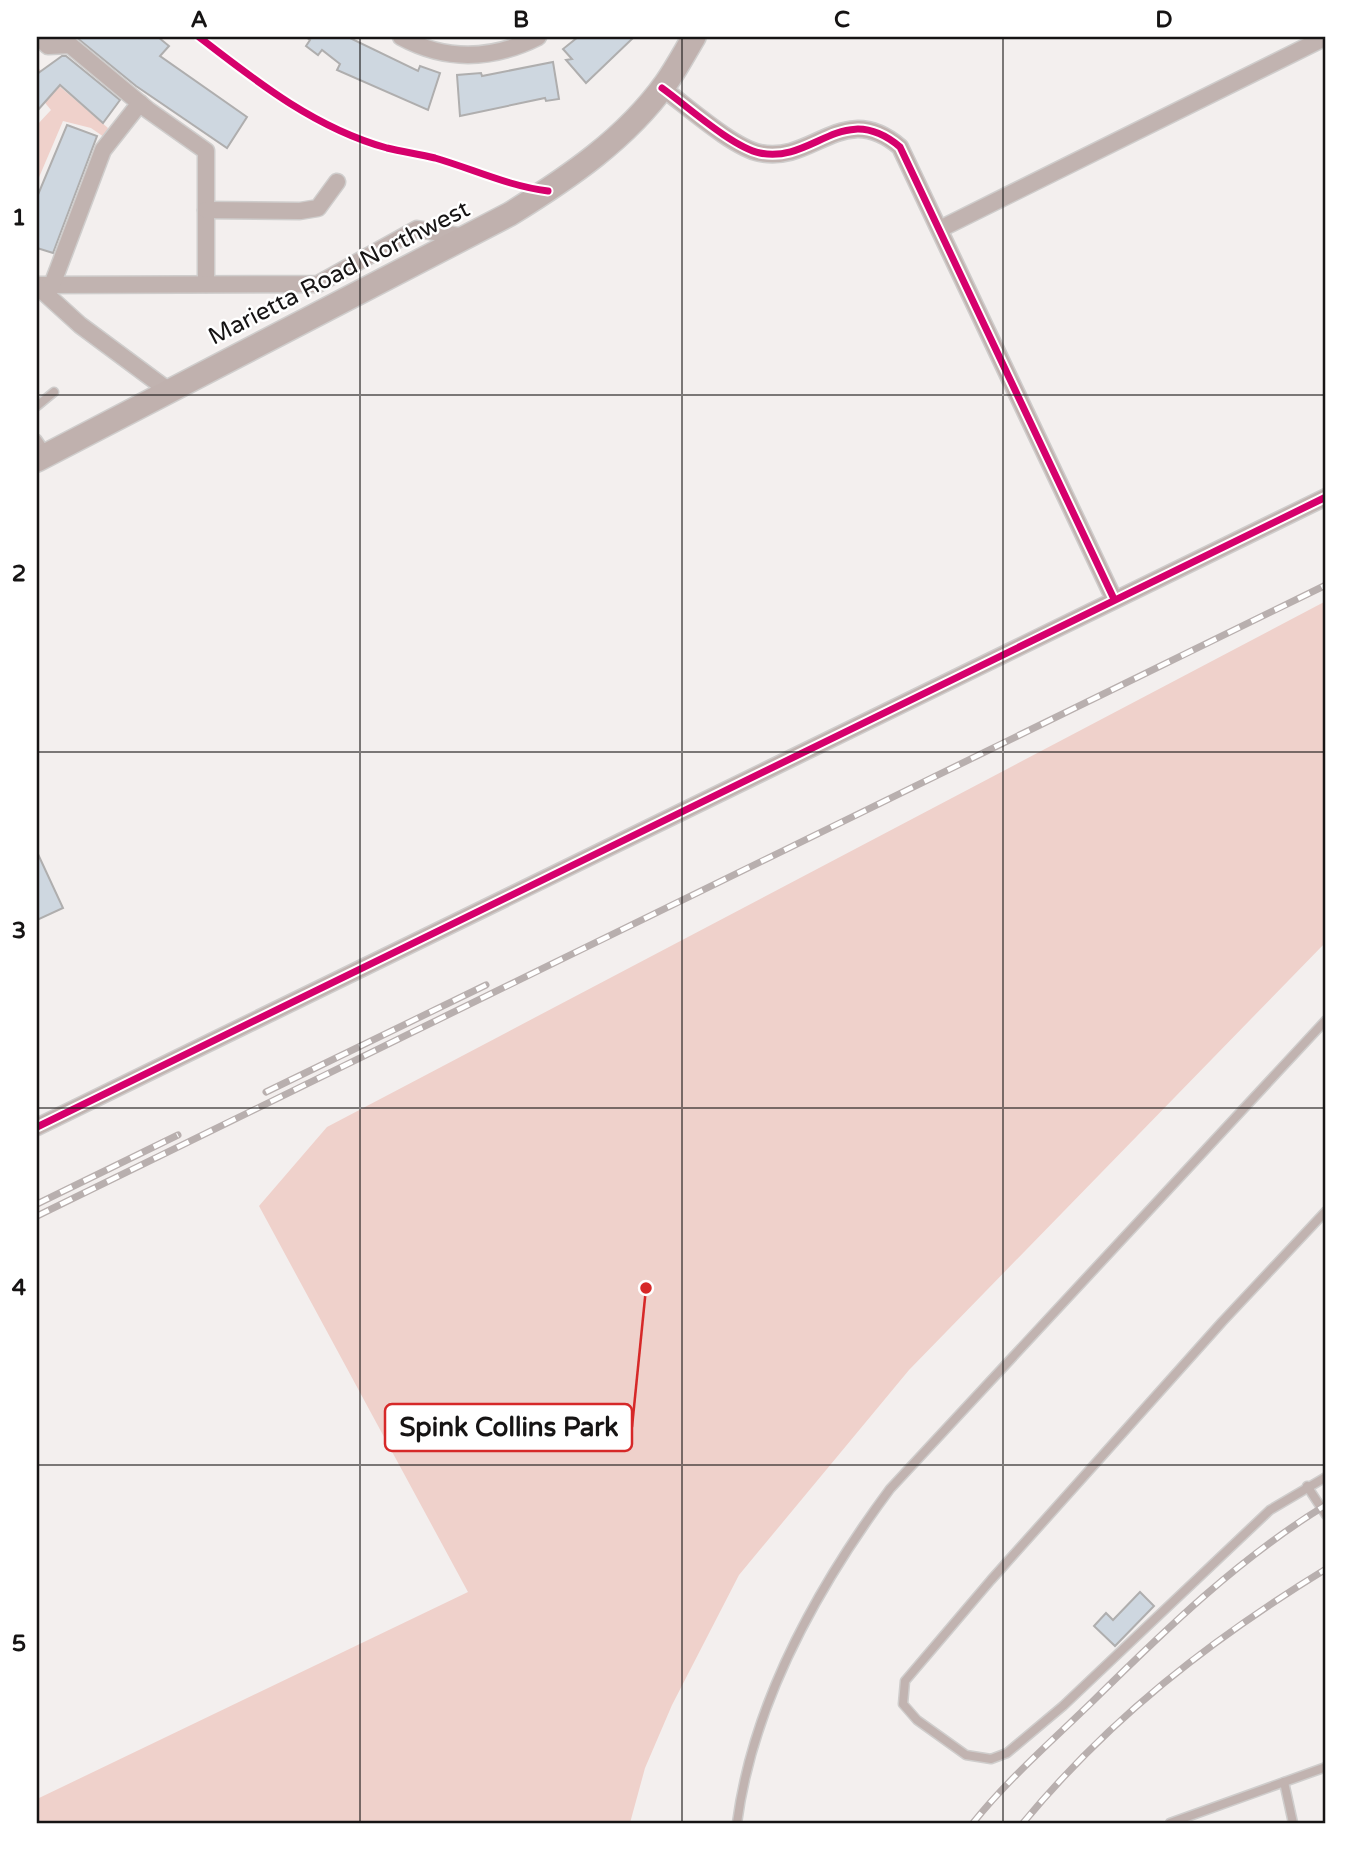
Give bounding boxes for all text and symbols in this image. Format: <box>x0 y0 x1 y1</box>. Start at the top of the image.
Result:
text: A <box>190 6 208 34</box>
text: B <box>513 6 529 34</box>
text: C <box>834 6 850 34</box>
text: D <box>1155 6 1173 34</box>
street label: Marietta Road Northwest <box>204 194 474 352</box>
text: 1 <box>12 204 26 232</box>
text: 2 <box>12 560 26 588</box>
text: 3 <box>12 917 26 945</box>
text: 4 <box>12 1274 27 1302</box>
callout: Spink Collins Park <box>385 1404 632 1451</box>
text: Spink Collins Park <box>400 1412 618 1443</box>
text: 5 <box>12 1630 26 1658</box>

